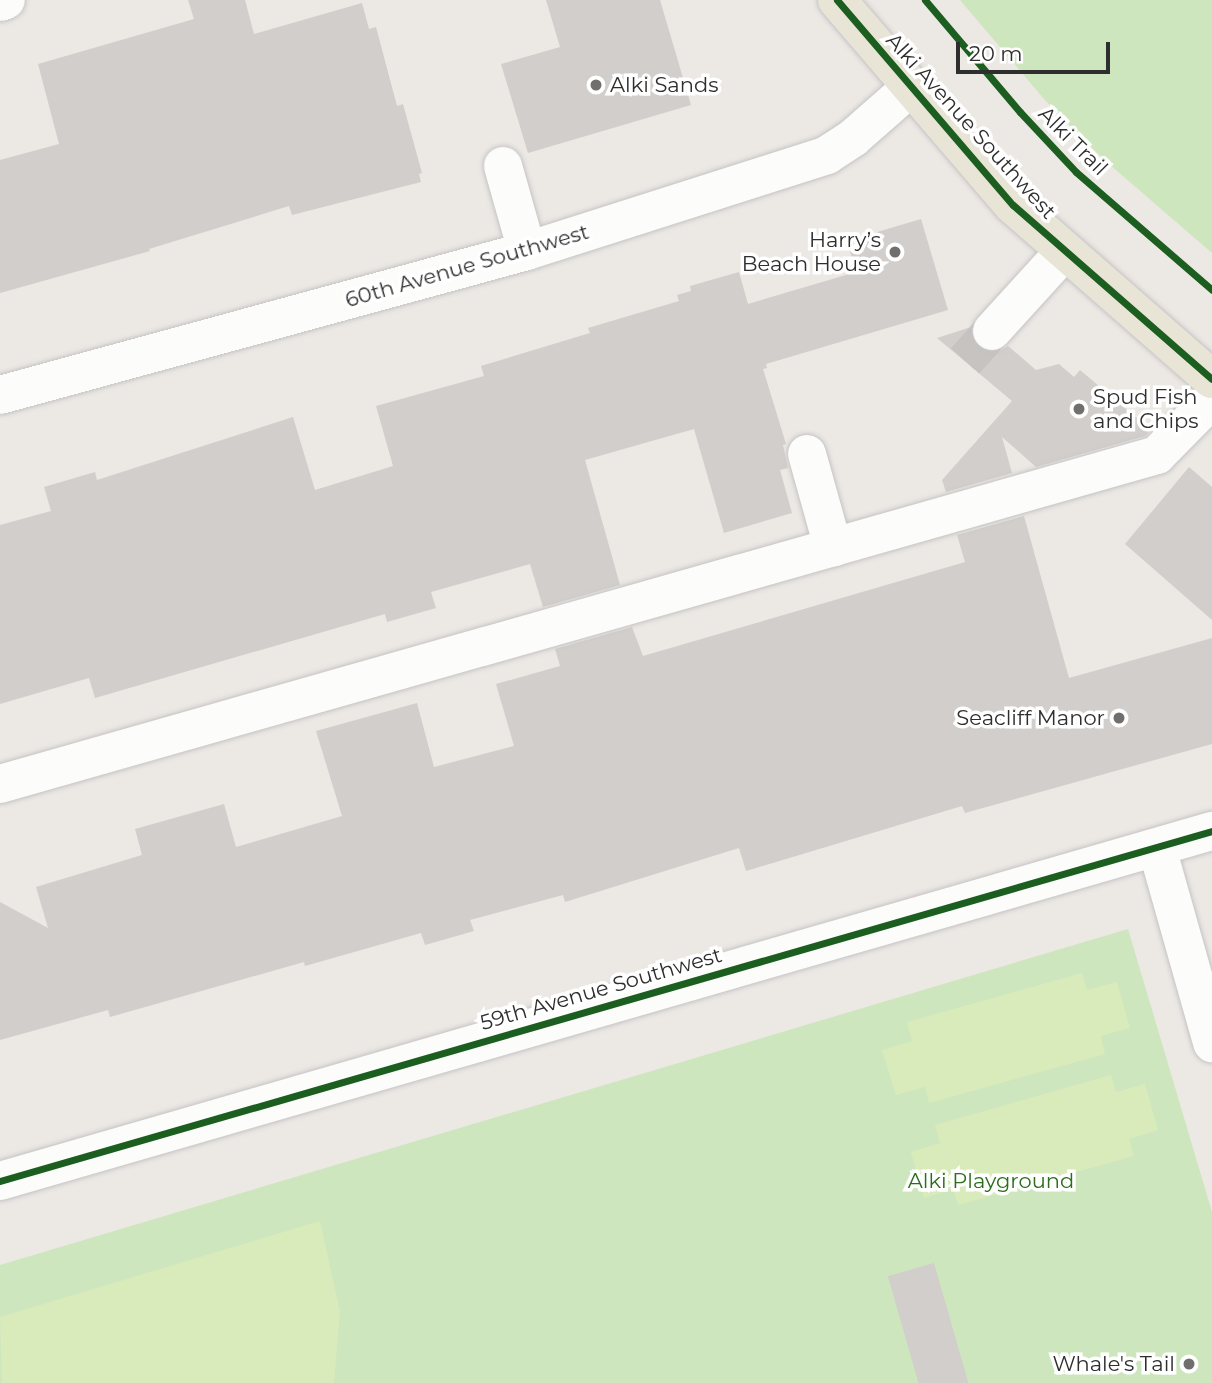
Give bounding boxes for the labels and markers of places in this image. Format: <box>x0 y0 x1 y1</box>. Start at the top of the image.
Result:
place label: Alki Sands <box>610 72 718 98</box>
marker: Alki Sands <box>588 77 604 93</box>
place label: Harry’s Beach House <box>742 227 881 277</box>
marker: Harry’s Beach House <box>887 244 903 260</box>
place label: Spud Fish and Chips <box>1093 384 1199 434</box>
marker: Spud Fish and Chips <box>1071 401 1087 417</box>
place label: Seacliff Manor <box>956 705 1105 731</box>
marker: Seacliff Manor <box>1111 710 1127 726</box>
place label: Whale's Tail <box>1053 1351 1175 1377</box>
marker: Whale's Tail <box>1181 1356 1197 1372</box>

